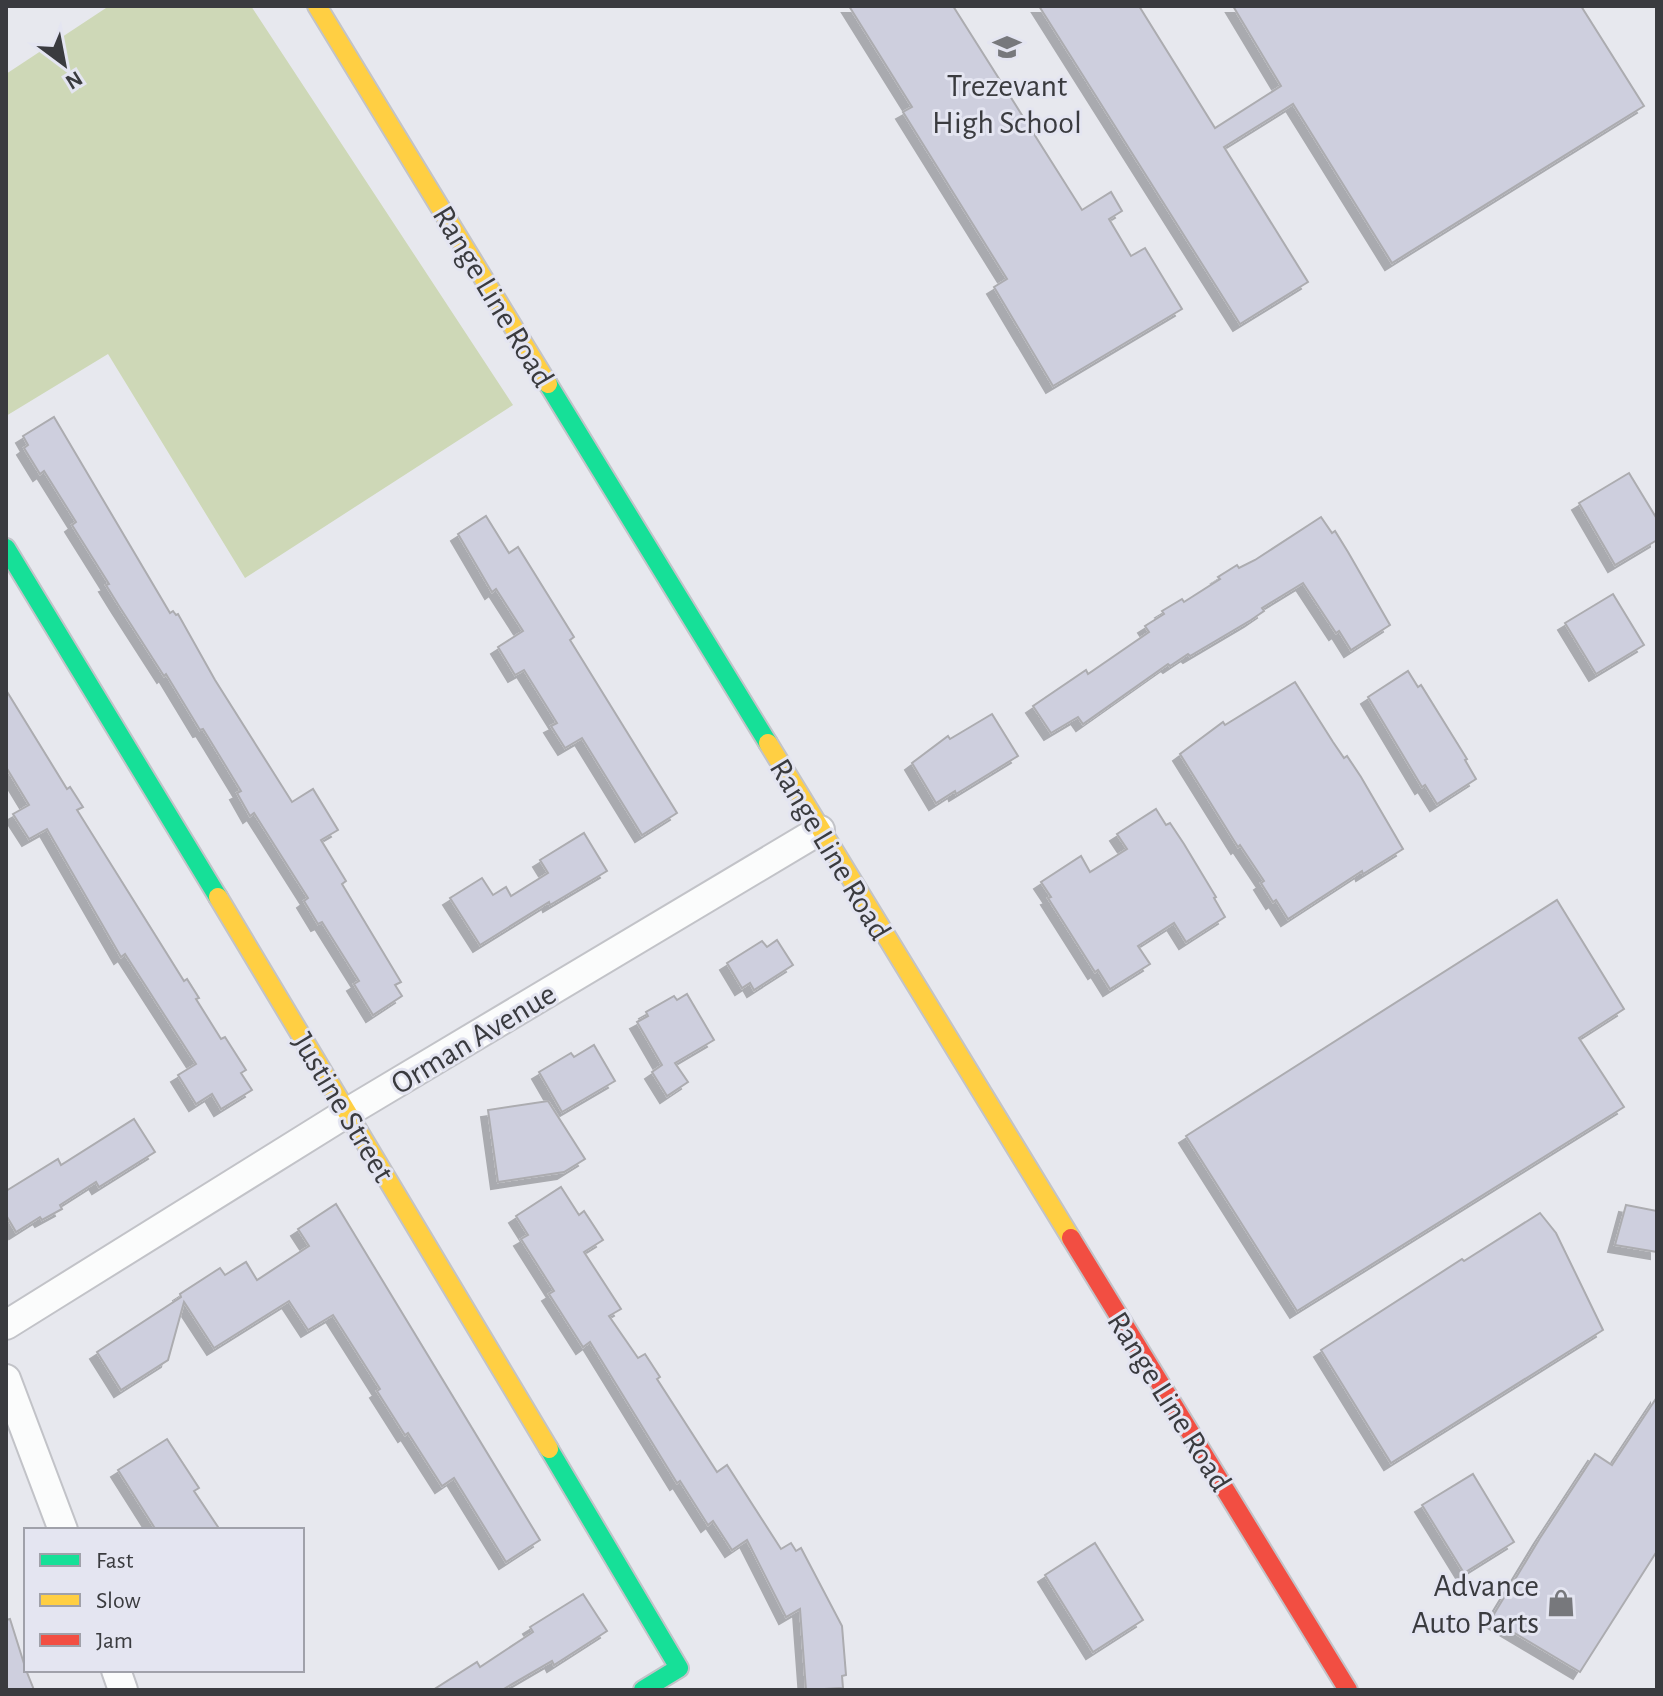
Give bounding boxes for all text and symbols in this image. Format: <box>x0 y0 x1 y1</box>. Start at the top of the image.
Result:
north arrow <box>24 24 104 104</box>
school or university icon: Trezevant High School <box>992 32 1022 62</box>
text: N <box>62 67 86 93</box>
place label: Trezevant High School <box>932 70 1082 139</box>
street label: Range Line Road <box>427 200 560 393</box>
street label: Range Line Road <box>764 753 897 946</box>
street label: Orman Avenue <box>386 977 561 1100</box>
street label: Justine Street <box>286 1027 400 1188</box>
street label: Range Line Road <box>1101 1306 1237 1497</box>
legend <box>24 1528 304 1672</box>
text: Fast <box>96 1549 134 1573</box>
place label: Advance Auto Parts <box>1411 1570 1539 1639</box>
shop icon: Advance Auto Parts <box>1546 1588 1576 1618</box>
text: Slow <box>96 1589 141 1613</box>
text: Jam <box>96 1629 133 1653</box>

